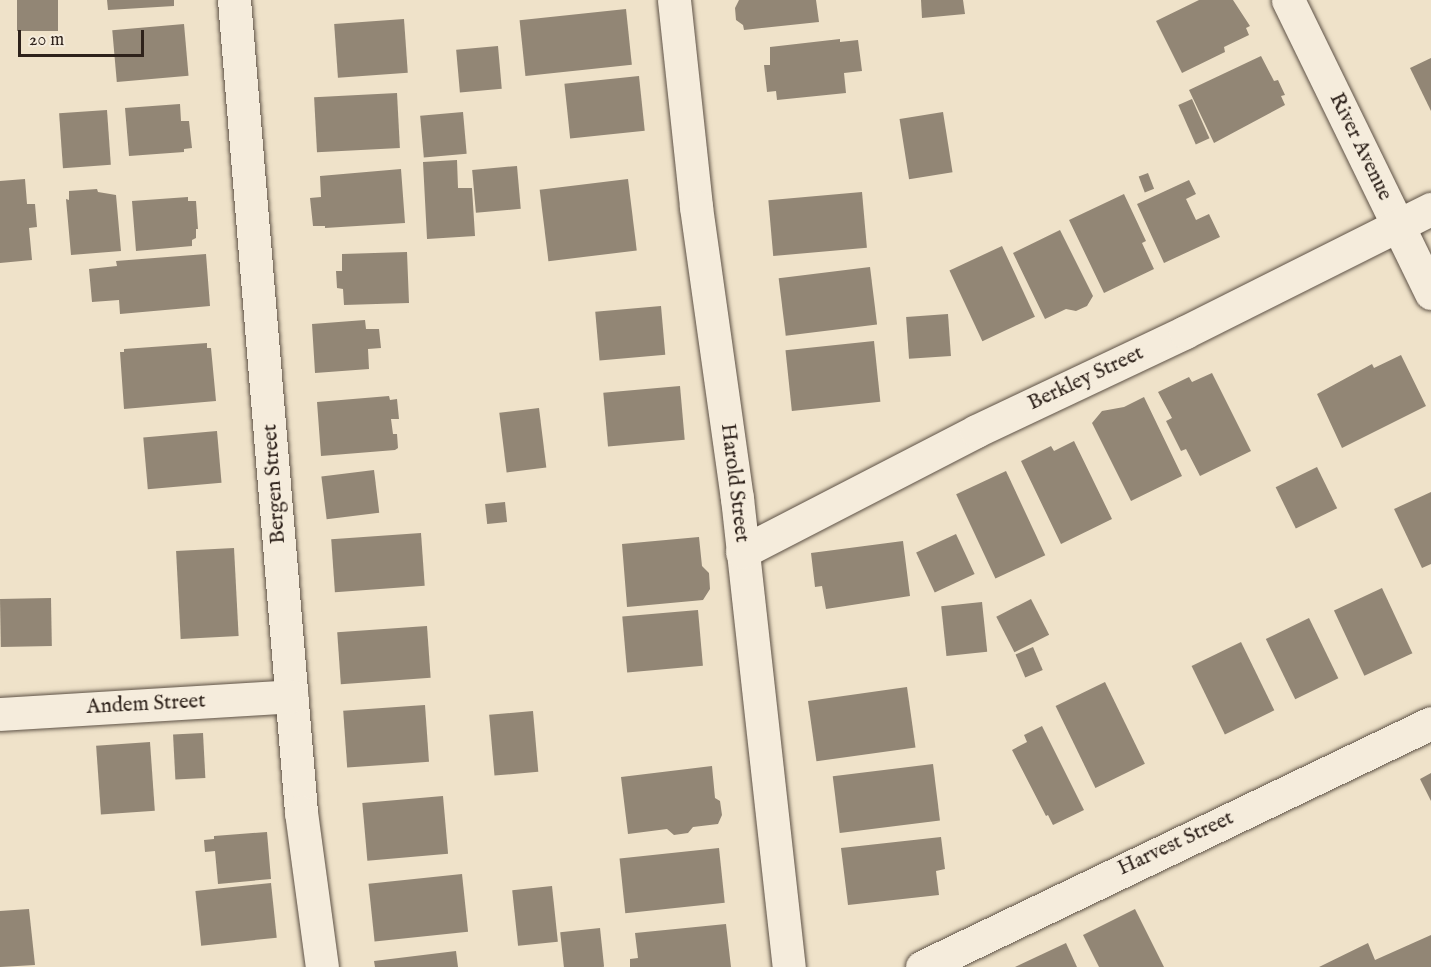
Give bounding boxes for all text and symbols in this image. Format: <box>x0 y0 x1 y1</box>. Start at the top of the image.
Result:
scale bar <box>21 18 147 56</box>
text: 20 m <box>29 29 64 52</box>
street label: River Avenue <box>1323 89 1397 205</box>
street label: Berkley Street <box>1024 341 1148 417</box>
street label: Harold Street <box>714 422 754 544</box>
street label: Bergen Street <box>258 423 292 545</box>
street label: Andem Street <box>86 689 206 721</box>
street label: Harvest Street <box>1114 806 1238 882</box>

